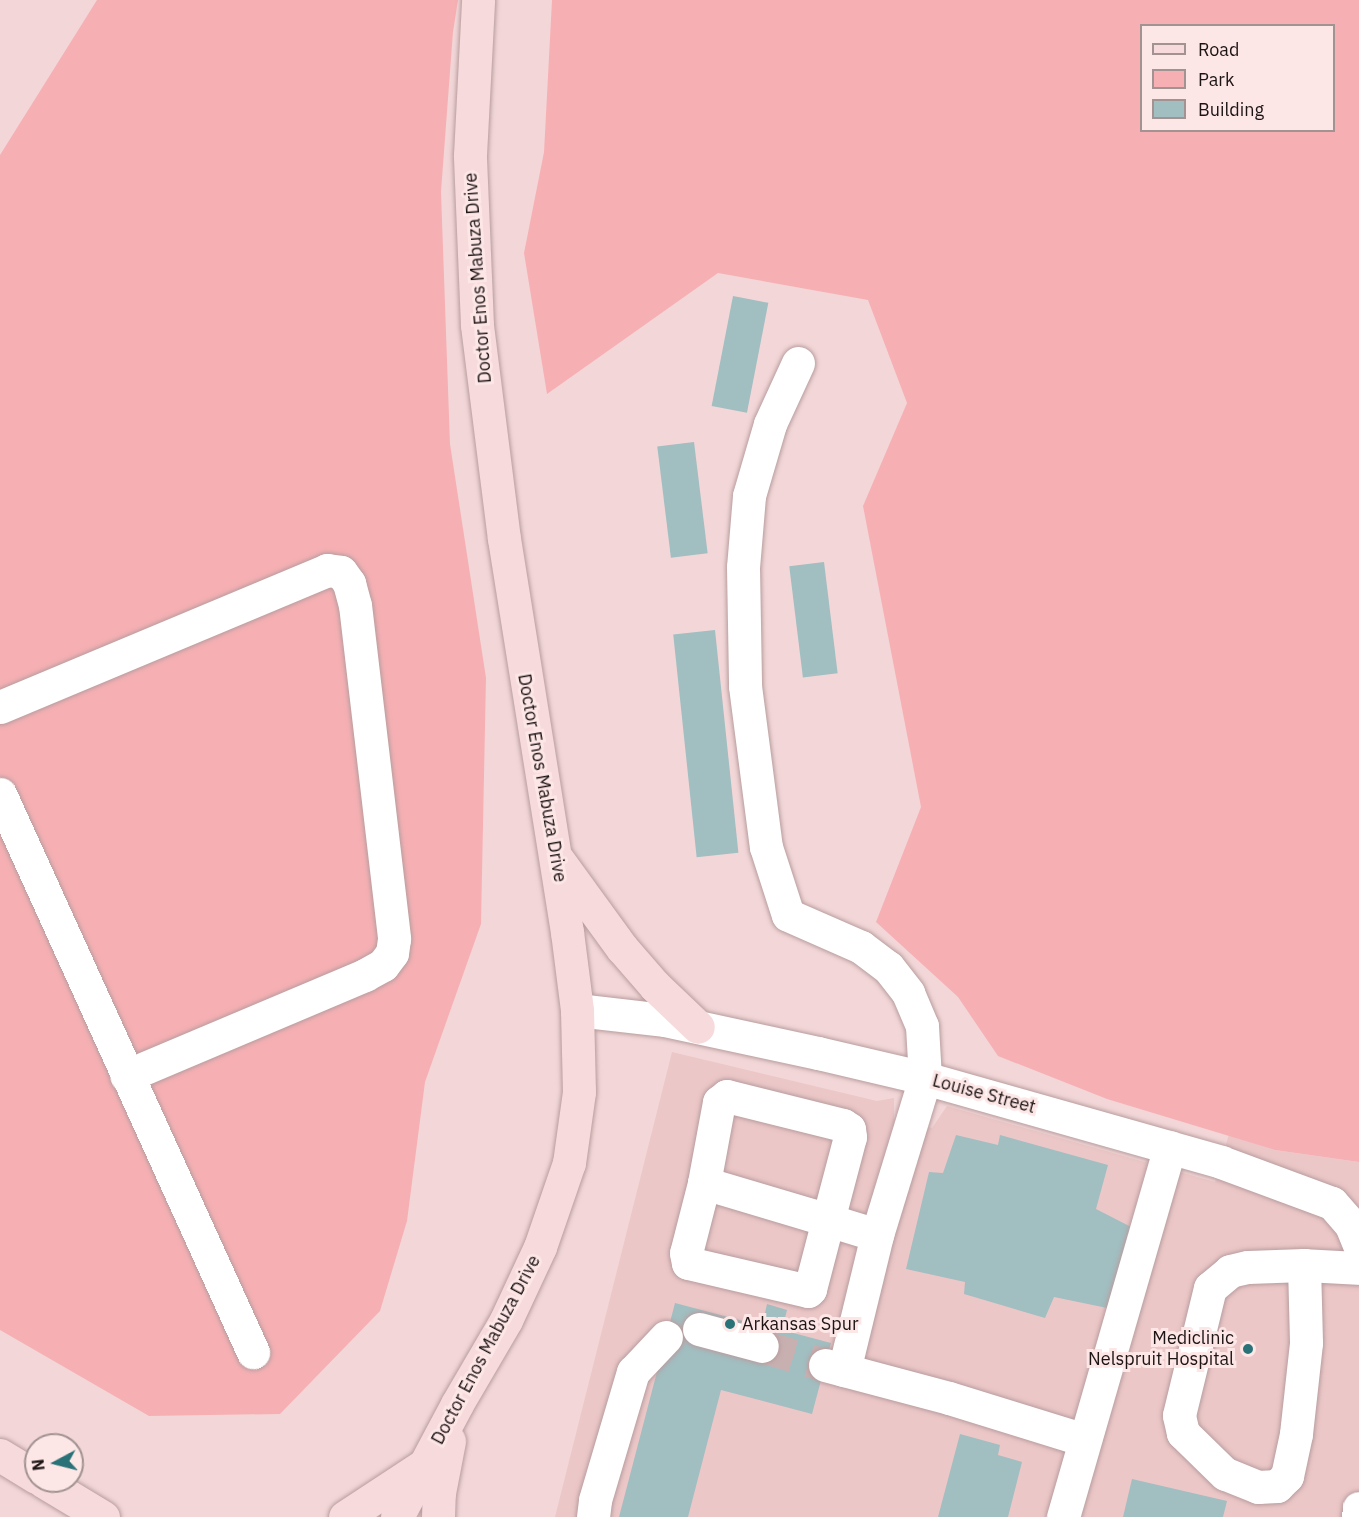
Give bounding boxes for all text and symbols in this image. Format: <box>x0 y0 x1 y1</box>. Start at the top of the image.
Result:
legend <box>1140 24 1335 132</box>
text: Road <box>1198 38 1239 61</box>
text: Park <box>1198 68 1234 91</box>
text: Building <box>1198 98 1264 121</box>
street label: Doctor Enos Mabuza Drive <box>460 172 496 384</box>
street label: Doctor Enos Mabuza Drive <box>513 672 571 884</box>
street label: Louise Street <box>930 1070 1038 1118</box>
street label: Doctor Enos Mabuza Drive <box>427 1252 545 1448</box>
place label: Arkansas Spur <box>742 1313 858 1335</box>
marker: Arkansas Spur <box>723 1317 737 1331</box>
place label: Mediclinic Nelspruit Hospital <box>1088 1328 1234 1370</box>
marker: Mediclinic Nelspruit Hospital <box>1239 1340 1257 1358</box>
north arrow <box>24 1433 84 1493</box>
text: N <box>27 1458 49 1472</box>

